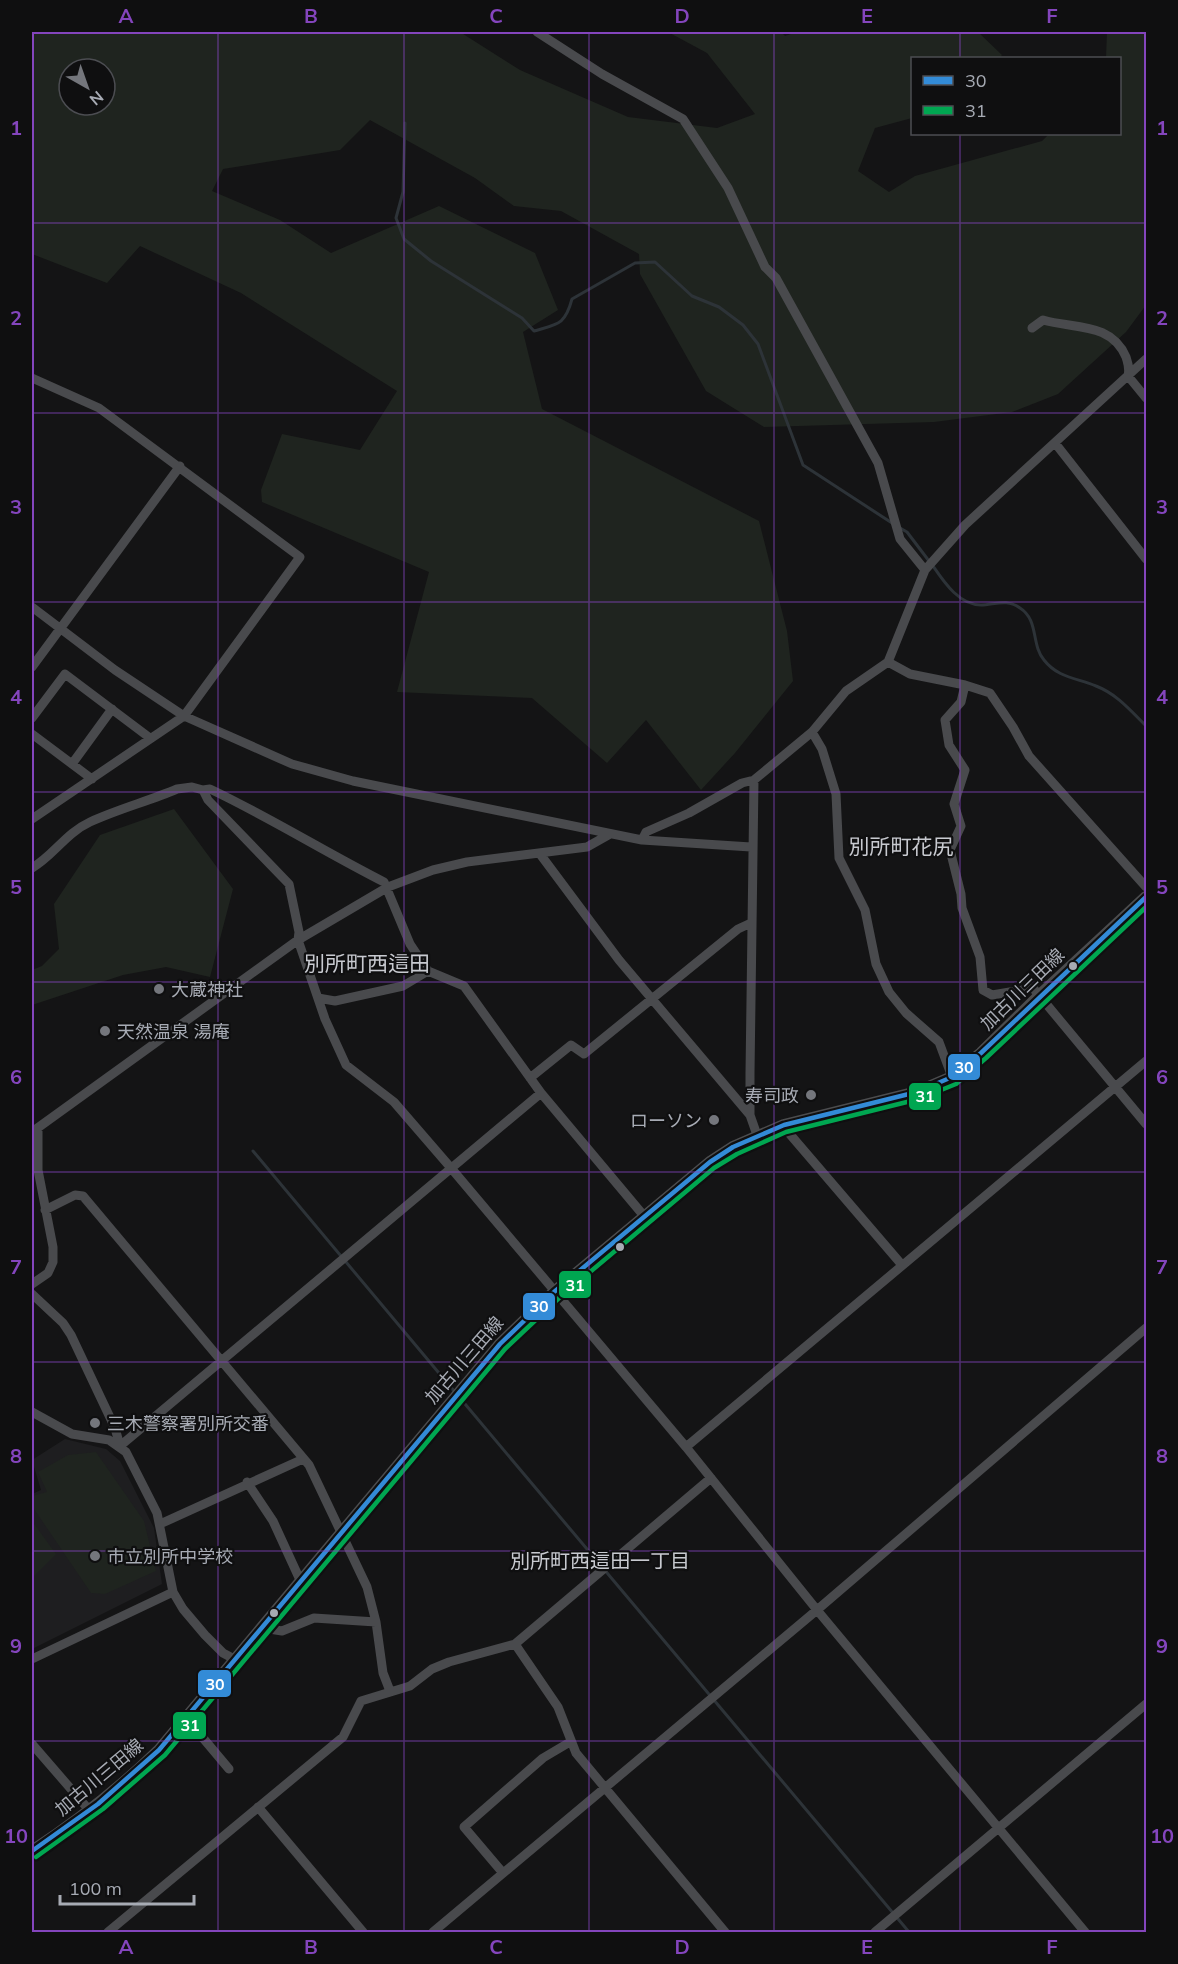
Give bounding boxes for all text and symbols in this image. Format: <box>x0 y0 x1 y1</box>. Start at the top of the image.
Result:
text: A <box>119 3 134 28</box>
text: B <box>304 3 318 28</box>
text: C <box>489 3 503 28</box>
text: D <box>674 3 690 28</box>
text: E <box>861 3 873 28</box>
text: F <box>1046 3 1058 28</box>
north arrow <box>57 57 117 117</box>
legend <box>911 57 1121 135</box>
text: 30 <box>965 69 987 92</box>
text: N <box>86 87 108 110</box>
text: 31 <box>965 99 987 122</box>
text: 1 <box>10 115 22 140</box>
text: 1 <box>1156 115 1168 140</box>
text: 2 <box>10 305 22 330</box>
text: 2 <box>1156 305 1168 330</box>
text: 3 <box>10 494 22 519</box>
text: 3 <box>1156 494 1168 519</box>
text: 4 <box>10 684 22 709</box>
text: 4 <box>1156 684 1168 709</box>
district label: 別所町花尻 <box>849 833 954 859</box>
text: 5 <box>10 874 22 899</box>
text: 5 <box>1156 874 1168 899</box>
street label: 加古川三田線 <box>975 943 1069 1035</box>
district label: 別所町西這田 <box>304 950 430 976</box>
unlabelled marker <box>1067 960 1079 972</box>
place label: 大蔵神社 <box>171 978 243 1001</box>
marker: 大蔵神社 <box>152 982 166 996</box>
place label: 天然温泉 湯庵 <box>117 1020 230 1043</box>
marker: 天然温泉 湯庵 <box>98 1024 112 1038</box>
line badge: 30 <box>947 1053 981 1081</box>
text: 30 <box>954 1057 974 1077</box>
text: 6 <box>10 1064 22 1089</box>
text: 6 <box>1156 1064 1168 1089</box>
line badge: 31 <box>908 1082 942 1111</box>
place label: 寿司政 <box>745 1084 799 1107</box>
text: 31 <box>915 1086 935 1106</box>
marker: 寿司政 <box>804 1088 818 1102</box>
place label: ローソン <box>630 1109 702 1132</box>
marker: ローソン <box>707 1113 721 1127</box>
unlabelled marker <box>614 1241 626 1253</box>
text: 7 <box>10 1254 22 1279</box>
text: 7 <box>1156 1254 1168 1279</box>
line badge: 31 <box>558 1270 592 1299</box>
text: 31 <box>565 1275 585 1295</box>
line badge: 30 <box>522 1292 556 1321</box>
text: 30 <box>529 1296 549 1316</box>
street label: 加古川三田線 <box>420 1312 508 1408</box>
place label: 三木警察署別所交番 <box>107 1412 269 1435</box>
marker: 三木警察署別所交番 <box>88 1416 102 1430</box>
text: 8 <box>10 1443 22 1468</box>
text: 8 <box>1156 1443 1168 1468</box>
place label: 市立別所中学校 <box>107 1545 233 1568</box>
district label: 別所町西這田一丁目 <box>510 1548 690 1573</box>
marker: 市立別所中学校 <box>88 1549 102 1563</box>
unlabelled marker <box>268 1607 280 1619</box>
text: 9 <box>10 1633 22 1658</box>
text: 9 <box>1156 1633 1168 1658</box>
line badge: 30 <box>197 1669 232 1698</box>
text: 30 <box>205 1674 225 1694</box>
line badge: 31 <box>172 1711 207 1740</box>
text: 31 <box>180 1715 200 1735</box>
street label: 加古川三田線 <box>50 1733 148 1821</box>
text: 10 <box>4 1823 28 1848</box>
text: 10 <box>1150 1823 1174 1848</box>
scale bar <box>60 1868 194 1906</box>
text: 100 m <box>69 1877 122 1900</box>
text: A <box>119 1934 134 1959</box>
text: B <box>304 1934 318 1959</box>
text: C <box>489 1934 503 1959</box>
text: D <box>674 1934 690 1959</box>
text: E <box>861 1934 873 1959</box>
text: F <box>1046 1934 1058 1959</box>

